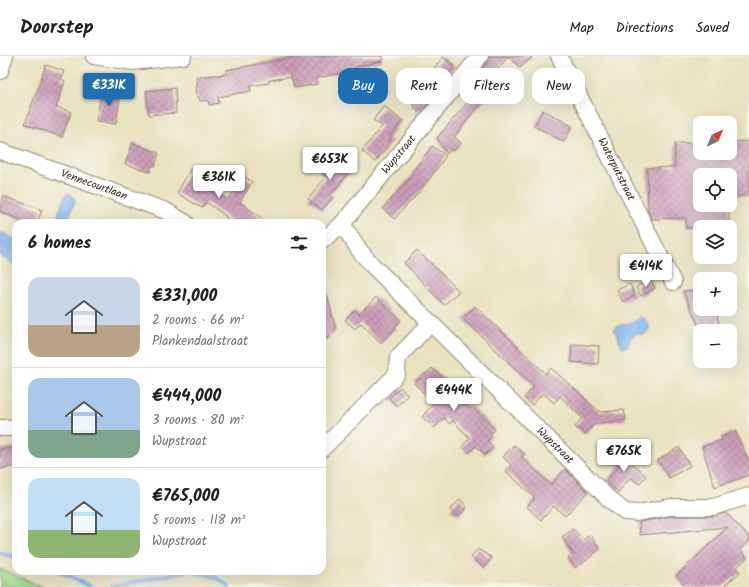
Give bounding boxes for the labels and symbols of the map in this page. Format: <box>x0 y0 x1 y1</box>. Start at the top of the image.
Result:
pin: €331K <box>81 73 137 107</box>
north arrow <box>693 116 737 160</box>
street label: Wupstraat <box>377 130 421 178</box>
street label: Waterputstraat <box>593 135 640 205</box>
pin: €653K <box>302 147 358 181</box>
street label: Vennecourtlaan <box>58 165 130 205</box>
pin: €361K <box>191 165 247 199</box>
pin: €414K <box>618 254 674 288</box>
pin: €444K <box>426 378 482 412</box>
street label: Wupstraat <box>532 423 578 469</box>
pin: €765K <box>596 439 652 473</box>

